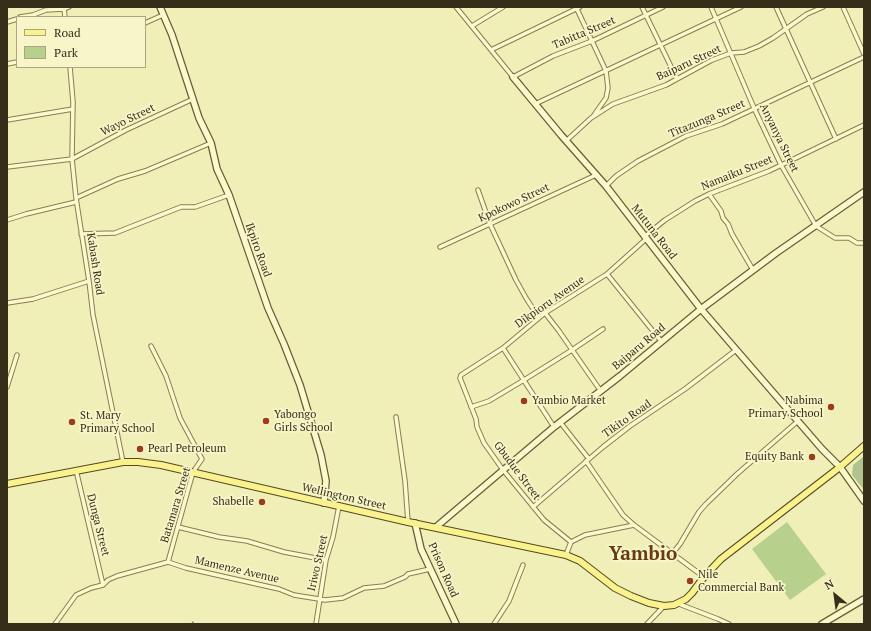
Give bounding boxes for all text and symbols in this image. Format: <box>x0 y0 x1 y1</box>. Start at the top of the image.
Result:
street label: Tabitta Street <box>551 14 617 52</box>
legend <box>16 16 146 68</box>
text: Road <box>54 25 81 40</box>
street label: Baiparu Street <box>655 42 723 84</box>
text: Park <box>54 45 78 60</box>
street label: Titazunga Street <box>667 97 747 141</box>
street label: Wayo Street <box>99 101 157 139</box>
street label: Anyanya Street <box>757 101 801 175</box>
street label: Namaiku Street <box>699 153 775 193</box>
street label: Kpokowo Street <box>476 181 552 225</box>
street label: Mutuna Road <box>629 202 679 262</box>
street label: Ikpiro Road <box>242 221 274 279</box>
street label: Kabash Road <box>84 232 106 296</box>
street label: Dikpioru Avenue <box>513 273 587 331</box>
street label: Baiparu Road <box>610 321 668 373</box>
place label: Yambio Market <box>532 394 606 408</box>
place label: Nabima Primary School <box>748 394 823 420</box>
marker: Yambio Market <box>519 396 529 406</box>
street label: Tikito Road <box>600 397 654 441</box>
marker: Nabima Primary School <box>826 402 836 412</box>
place label: Yabongo Girls School <box>274 408 333 434</box>
place label: St. Mary Primary School <box>80 409 155 435</box>
marker: Yabongo Girls School <box>261 416 271 426</box>
marker: St. Mary Primary School <box>67 417 77 427</box>
street label: Gbudue Street <box>491 439 543 503</box>
place label: Pearl Petroleum <box>148 442 226 456</box>
marker: Pearl Petroleum <box>135 444 145 454</box>
place label: Equity Bank <box>745 450 804 464</box>
marker: Equity Bank <box>807 452 817 462</box>
street label: Batamara Street <box>158 465 194 545</box>
street label: Wellington Street <box>301 481 387 513</box>
street label: Dunga Street <box>84 492 112 558</box>
place label: Shabelle <box>212 495 254 509</box>
marker: Shabelle <box>257 497 267 507</box>
street label: Iriwo Street <box>305 534 331 592</box>
street label: Prison Road <box>425 541 461 599</box>
district label: Yambio <box>609 544 677 566</box>
street label: Mamenze Avenue <box>194 554 280 586</box>
place label: Nile Commercial Bank <box>698 568 784 594</box>
north arrow <box>815 575 855 615</box>
marker: Nile Commercial Bank <box>685 576 695 586</box>
text: N <box>822 576 836 593</box>

